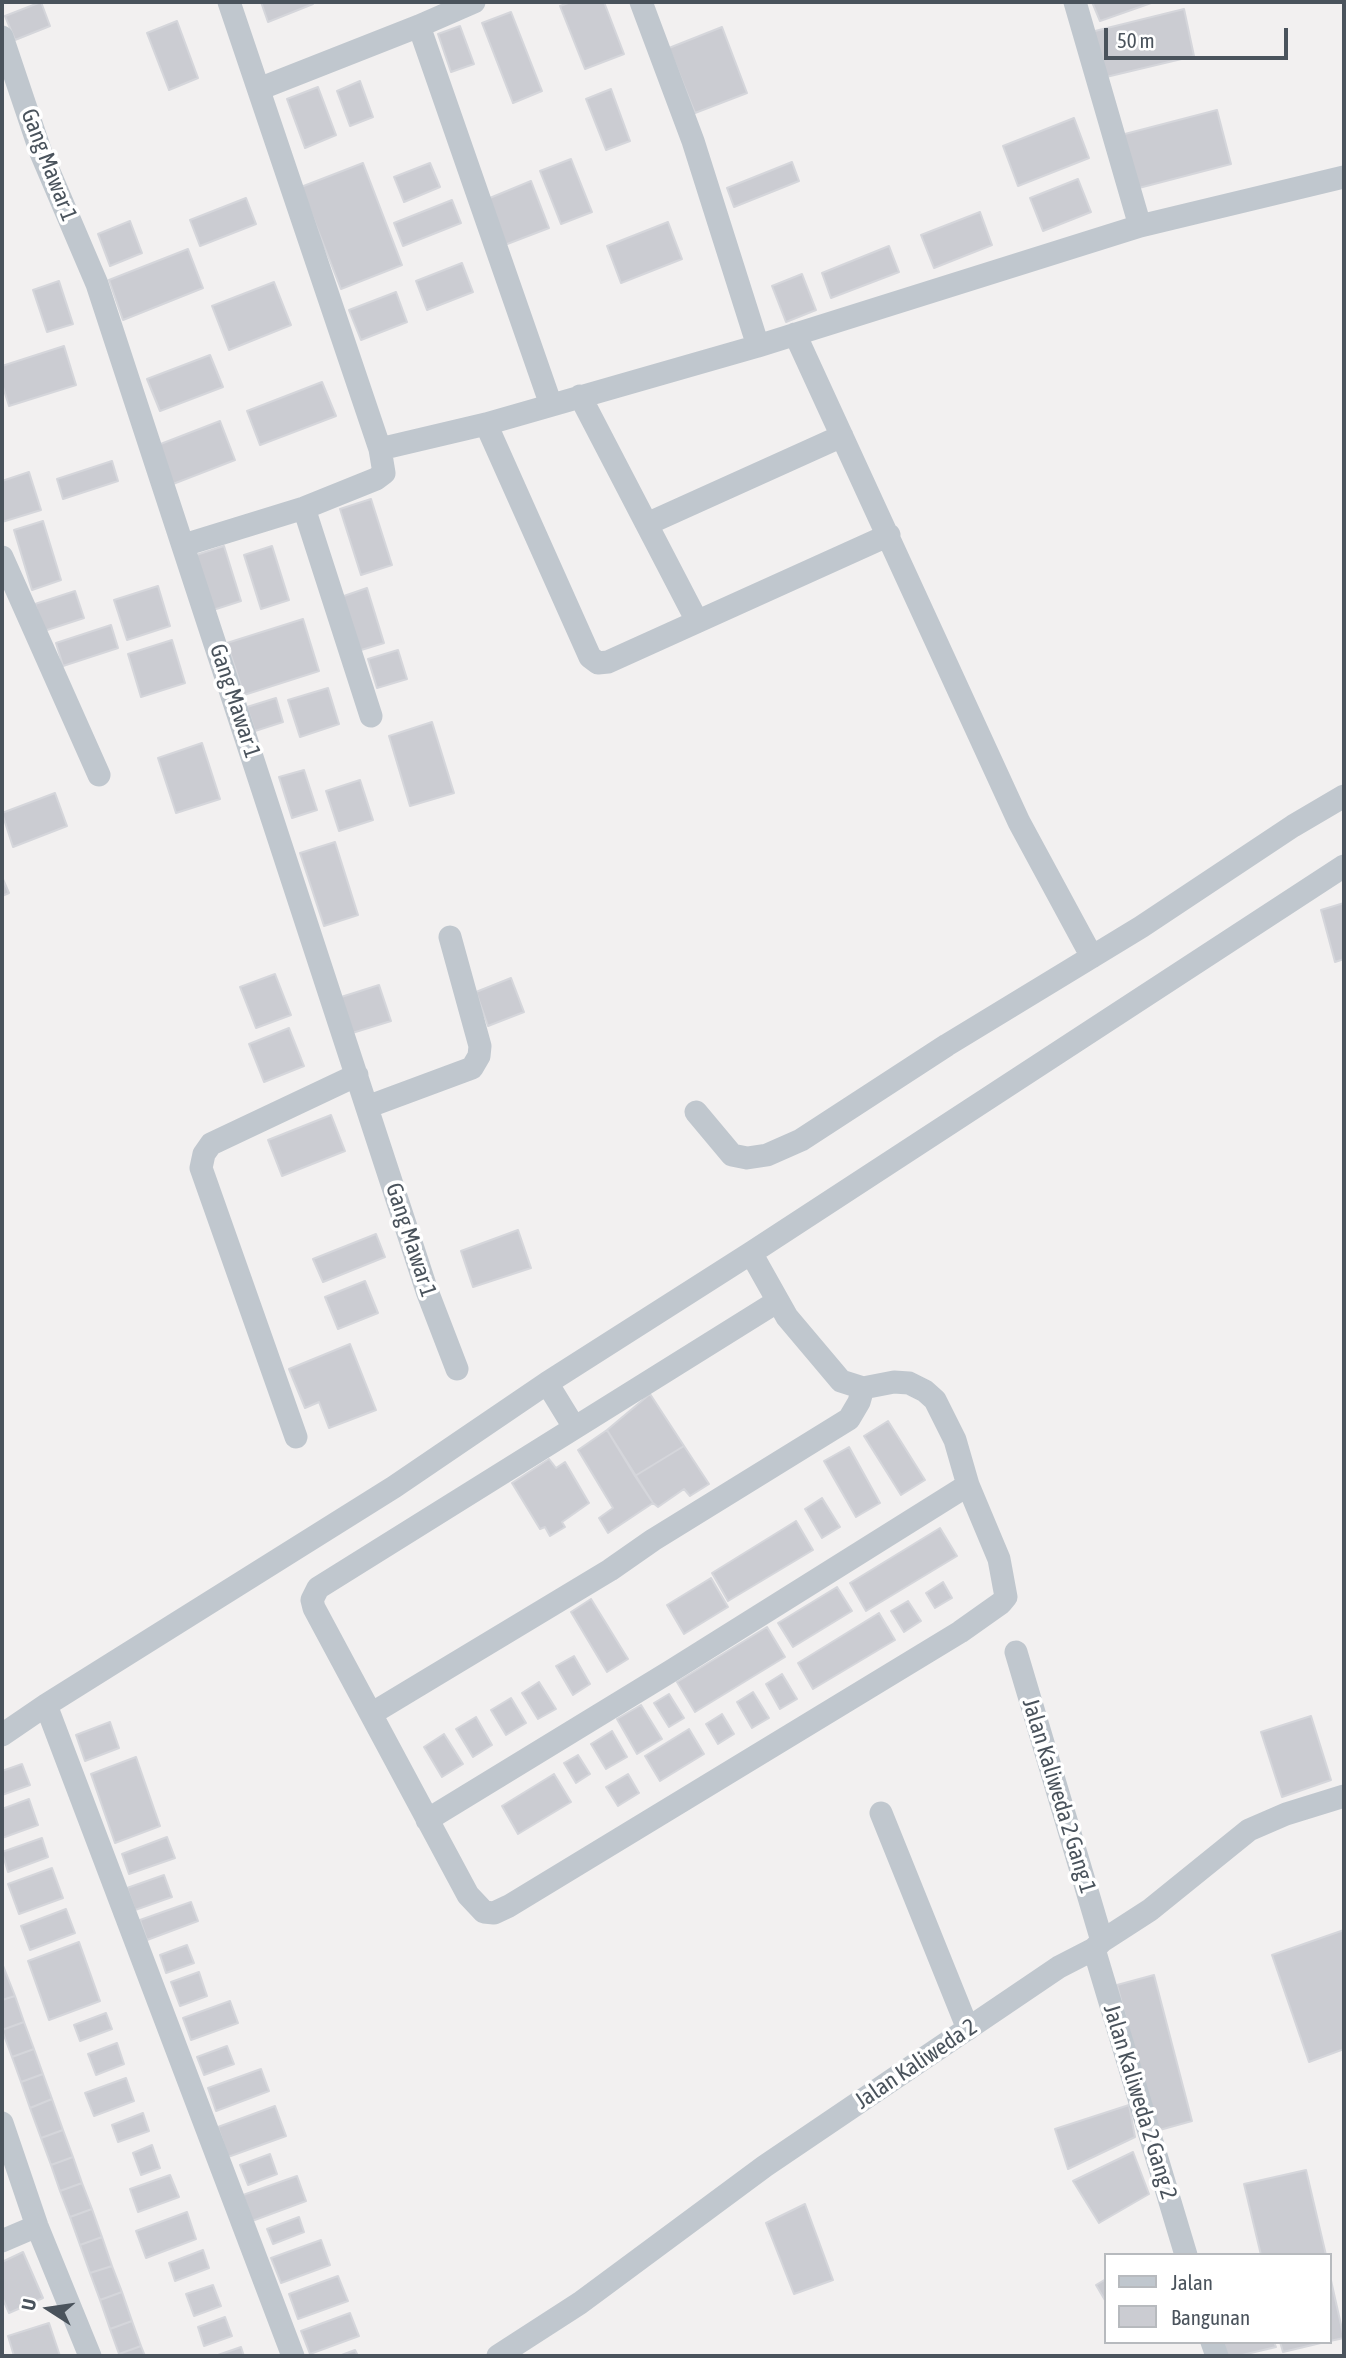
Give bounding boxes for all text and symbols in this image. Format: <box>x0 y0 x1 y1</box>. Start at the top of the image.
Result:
scale bar <box>1108 14 1292 58</box>
text: 50 m <box>1117 28 1155 52</box>
street label: Gang Mawar 1 <box>15 105 83 225</box>
street label: Gang Mawar 1 <box>204 641 266 761</box>
street label: Gang Mawar 1 <box>380 1180 442 1300</box>
street label: Jalan Kaliweda 2 Gang 1 <box>1016 1695 1102 1897</box>
street label: Jalan Kaliweda 2 Gang 2 <box>1097 2001 1183 2203</box>
street label: Jalan Kaliweda 2 <box>850 2013 982 2115</box>
legend <box>1104 2253 1332 2344</box>
text: Jalan <box>1171 2270 1213 2294</box>
north arrow <box>14 2274 84 2344</box>
text: U <box>17 2297 40 2312</box>
text: Bangunan <box>1171 2305 1250 2329</box>

